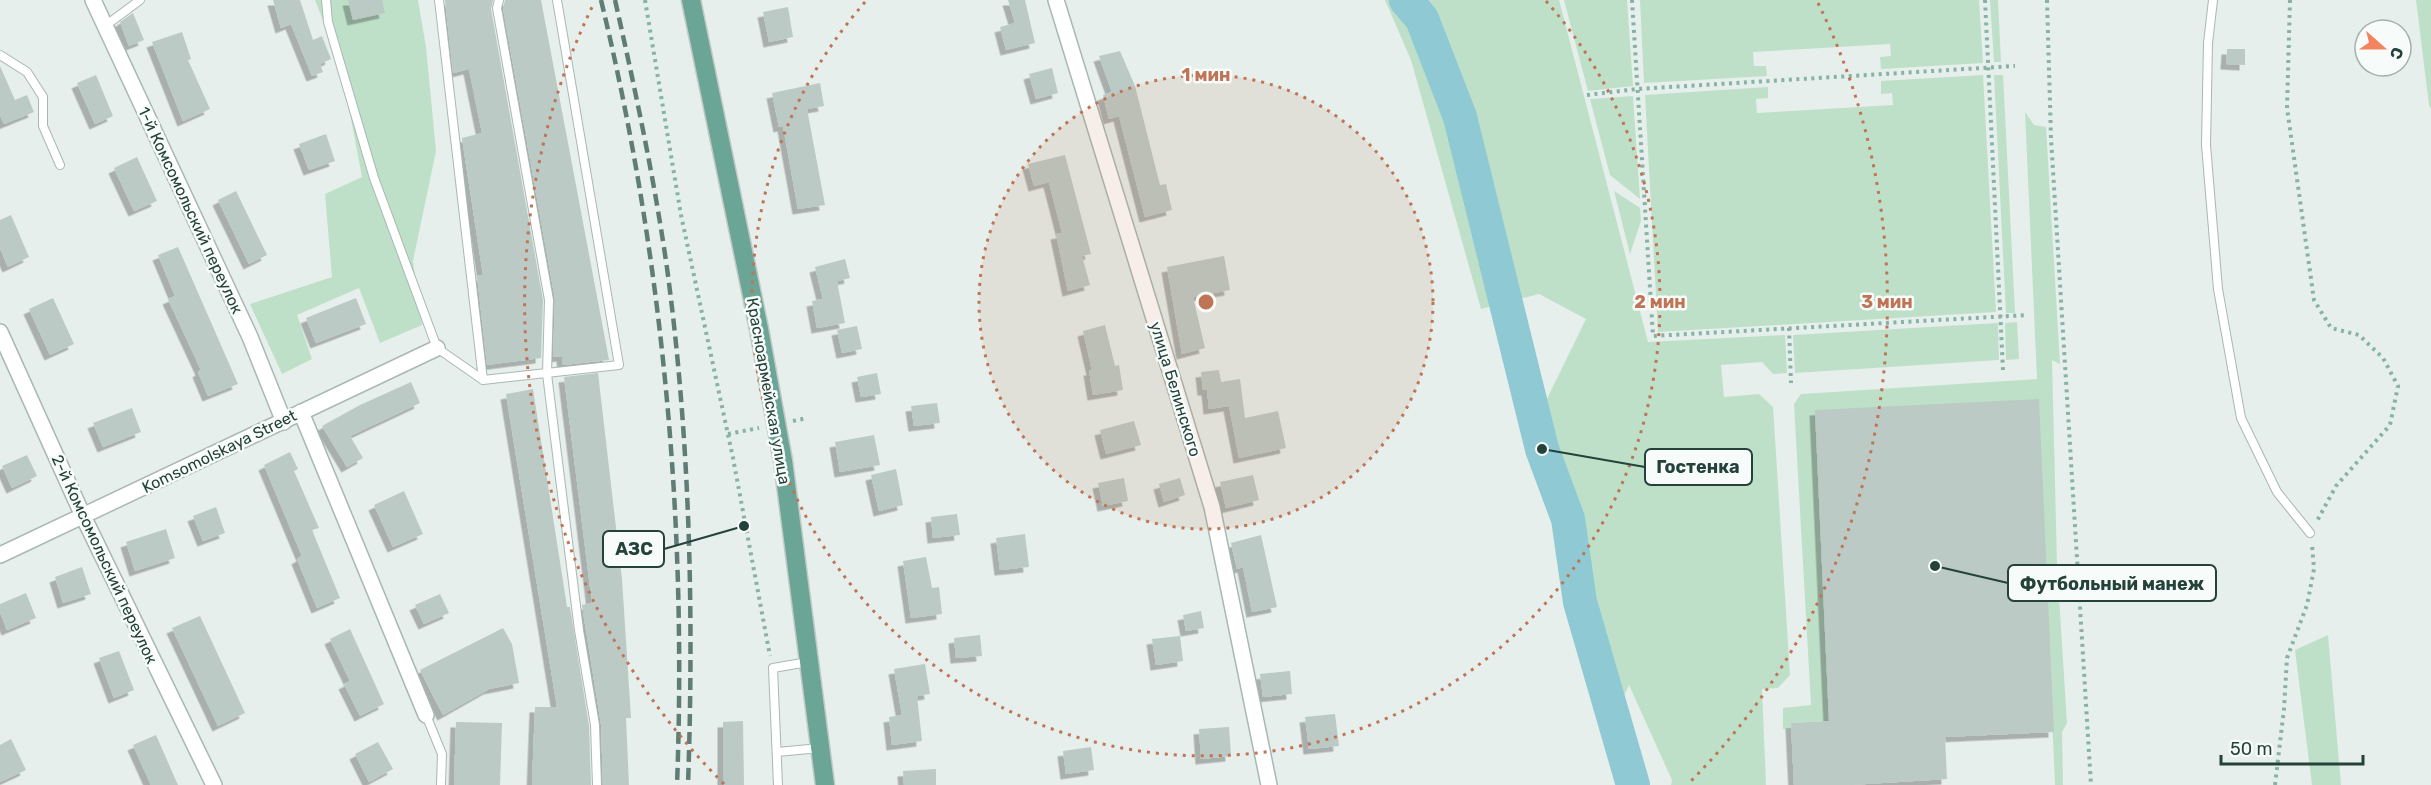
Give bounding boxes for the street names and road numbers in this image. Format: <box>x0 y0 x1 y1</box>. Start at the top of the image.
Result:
street label: 1-й Комсомольский переулок <box>134 104 247 317</box>
street label: Красноармейская улица <box>743 296 794 486</box>
street label: улица Белинского <box>1146 319 1205 459</box>
street label: Komsomolskaya Street <box>139 406 300 497</box>
street label: 2-й Комсомольский переулок <box>48 452 162 667</box>

